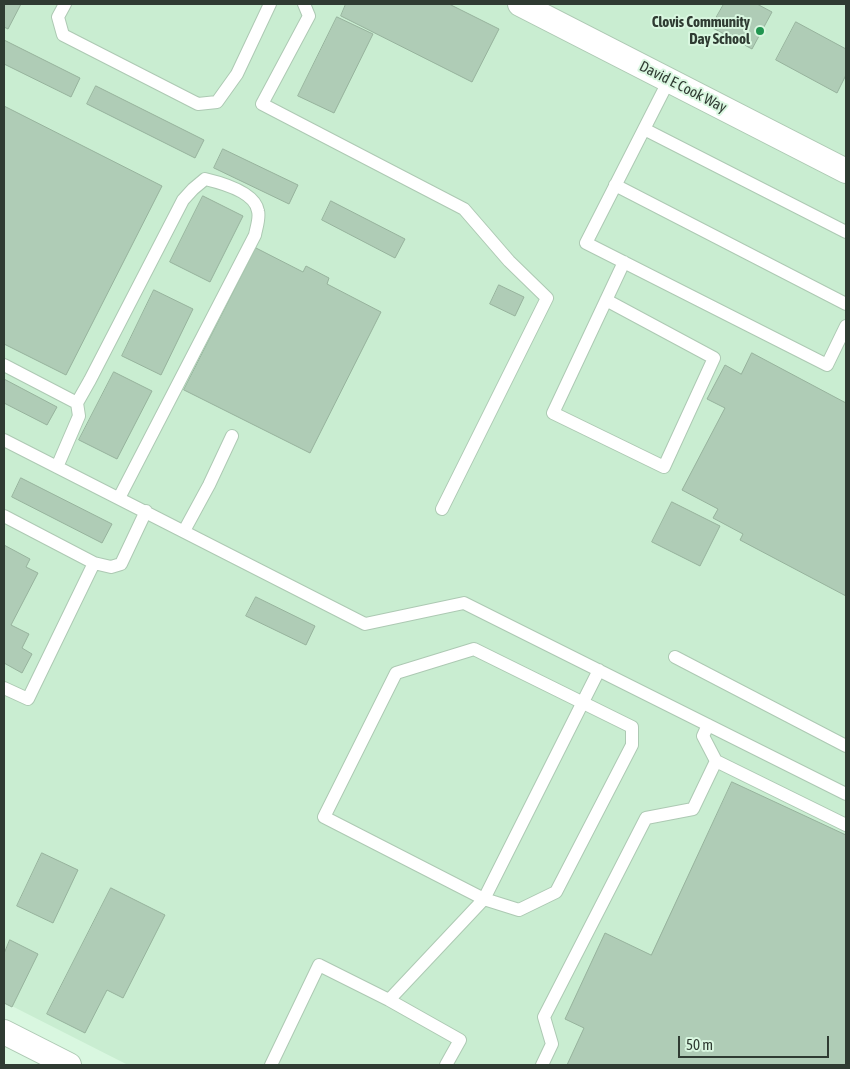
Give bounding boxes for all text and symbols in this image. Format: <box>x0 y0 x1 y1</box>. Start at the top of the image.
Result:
place label: Clovis Community Day School <box>652 13 750 48</box>
marker: Clovis Community Day School <box>754 25 766 37</box>
street label: David E Cook Way <box>636 57 730 117</box>
scale bar <box>680 1026 831 1058</box>
text: 50 m <box>686 1036 713 1053</box>

